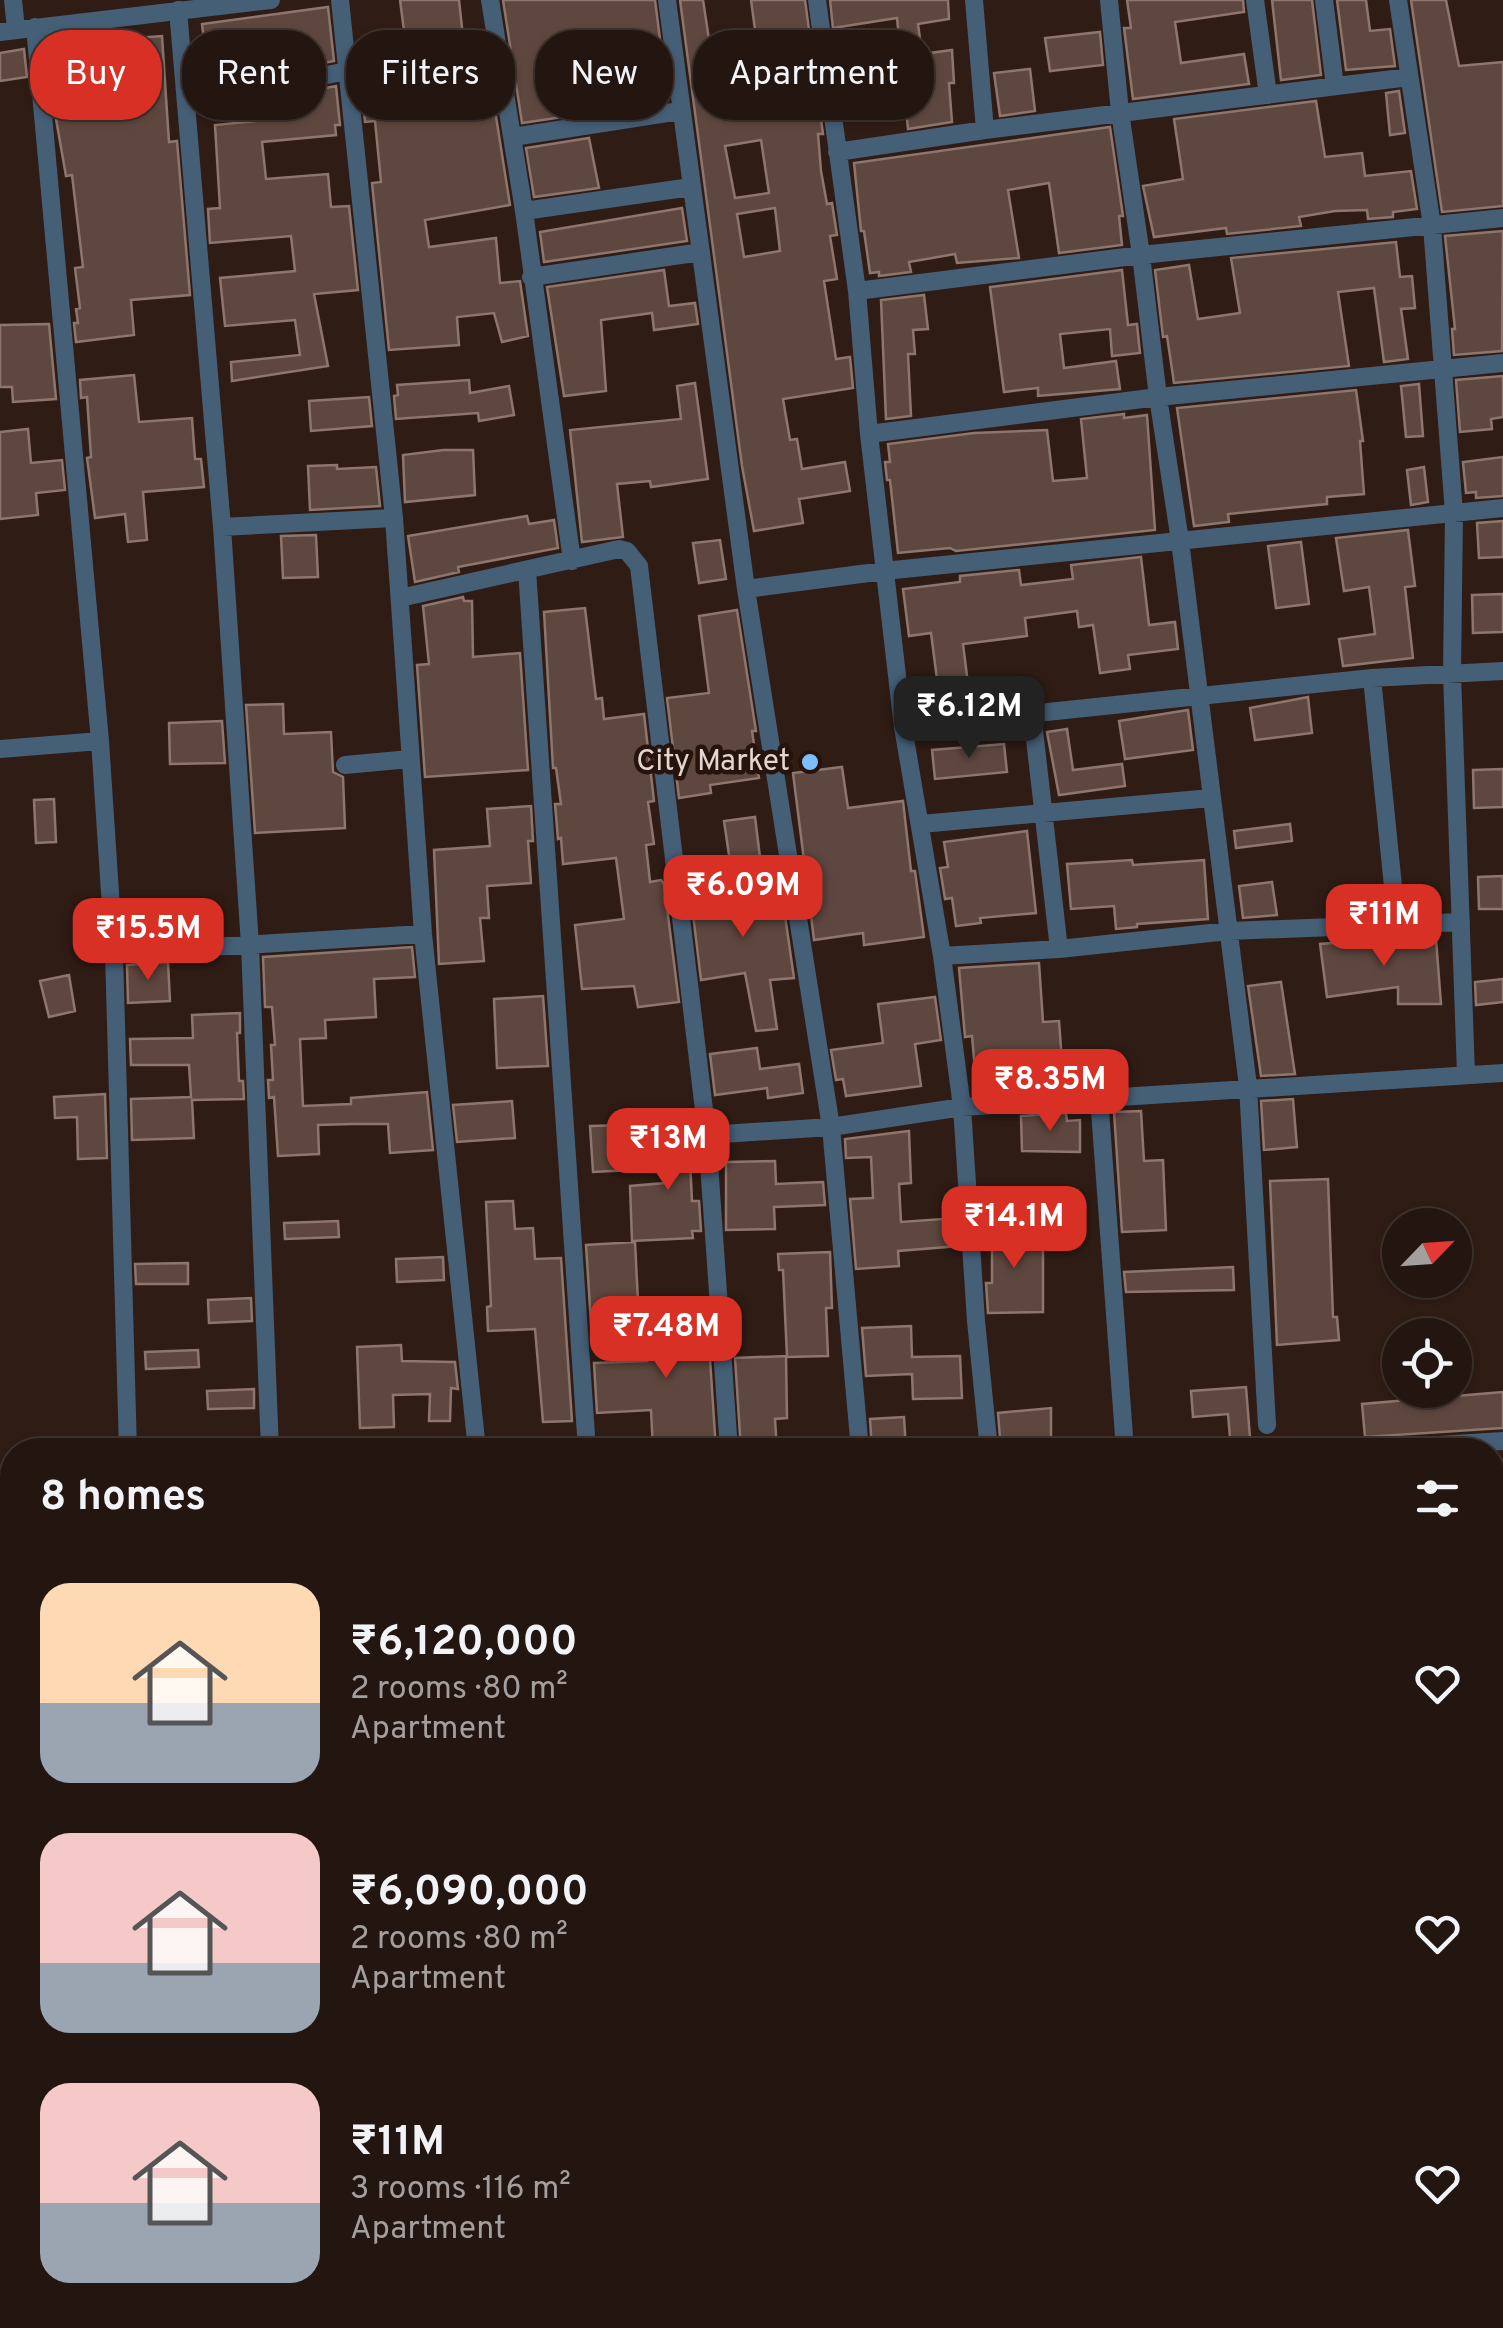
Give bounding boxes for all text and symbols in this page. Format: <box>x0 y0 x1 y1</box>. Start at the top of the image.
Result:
chip: Buy <box>30 30 162 120</box>
chip: Rent <box>182 30 326 120</box>
chip: Filters <box>346 30 515 120</box>
chip: New <box>535 30 673 120</box>
chip: Apartment <box>693 30 934 120</box>
pin: ₹6.12M <box>888 676 1050 761</box>
text: ₹6.12M <box>916 688 1022 728</box>
place label: City Market <box>636 744 790 781</box>
marker: City Market <box>799 751 821 773</box>
pin: ₹6.09M <box>662 855 824 940</box>
text: ₹6.09M <box>685 867 801 907</box>
pin: ₹11M <box>1325 884 1443 969</box>
text: ₹11M <box>1348 896 1420 936</box>
pin: ₹15.5M <box>67 898 229 983</box>
text: ₹15.5M <box>95 910 201 950</box>
pin: ₹8.35M <box>969 1049 1131 1134</box>
text: ₹8.35M <box>994 1061 1106 1101</box>
pin: ₹13M <box>609 1108 727 1193</box>
text: ₹13M <box>629 1120 707 1160</box>
pin: ₹14.1M <box>933 1186 1095 1271</box>
text: ₹14.1M <box>964 1198 1064 1238</box>
north arrow <box>1382 1208 1472 1298</box>
map controls <box>1382 1208 1472 1408</box>
pin: ₹7.48M <box>585 1296 747 1381</box>
text: ₹7.48M <box>612 1308 720 1348</box>
button: locate <box>1382 1318 1472 1408</box>
icon: filters <box>1410 1471 1465 1526</box>
text: 8 homes <box>40 1472 206 1525</box>
text: ₹6,120,000 <box>350 1617 578 1670</box>
icon: home <box>120 1623 240 1743</box>
icon: heart <box>1410 1656 1465 1711</box>
text: 2 rooms · 80 m² <box>350 1670 568 1710</box>
text: Apartment <box>350 1710 506 1750</box>
text: ₹6,090,000 <box>350 1867 589 1920</box>
icon: home <box>120 1873 240 1993</box>
icon: heart <box>1410 1906 1465 1961</box>
text: 2 rooms · 80 m² <box>350 1920 568 1960</box>
text: Apartment <box>350 1960 506 2000</box>
text: ₹11M <box>350 2117 445 2170</box>
icon: home <box>120 2123 240 2243</box>
icon: heart <box>1410 2156 1465 2211</box>
text: 3 rooms · 116 m² <box>350 2170 571 2210</box>
text: Apartment <box>350 2210 506 2250</box>

